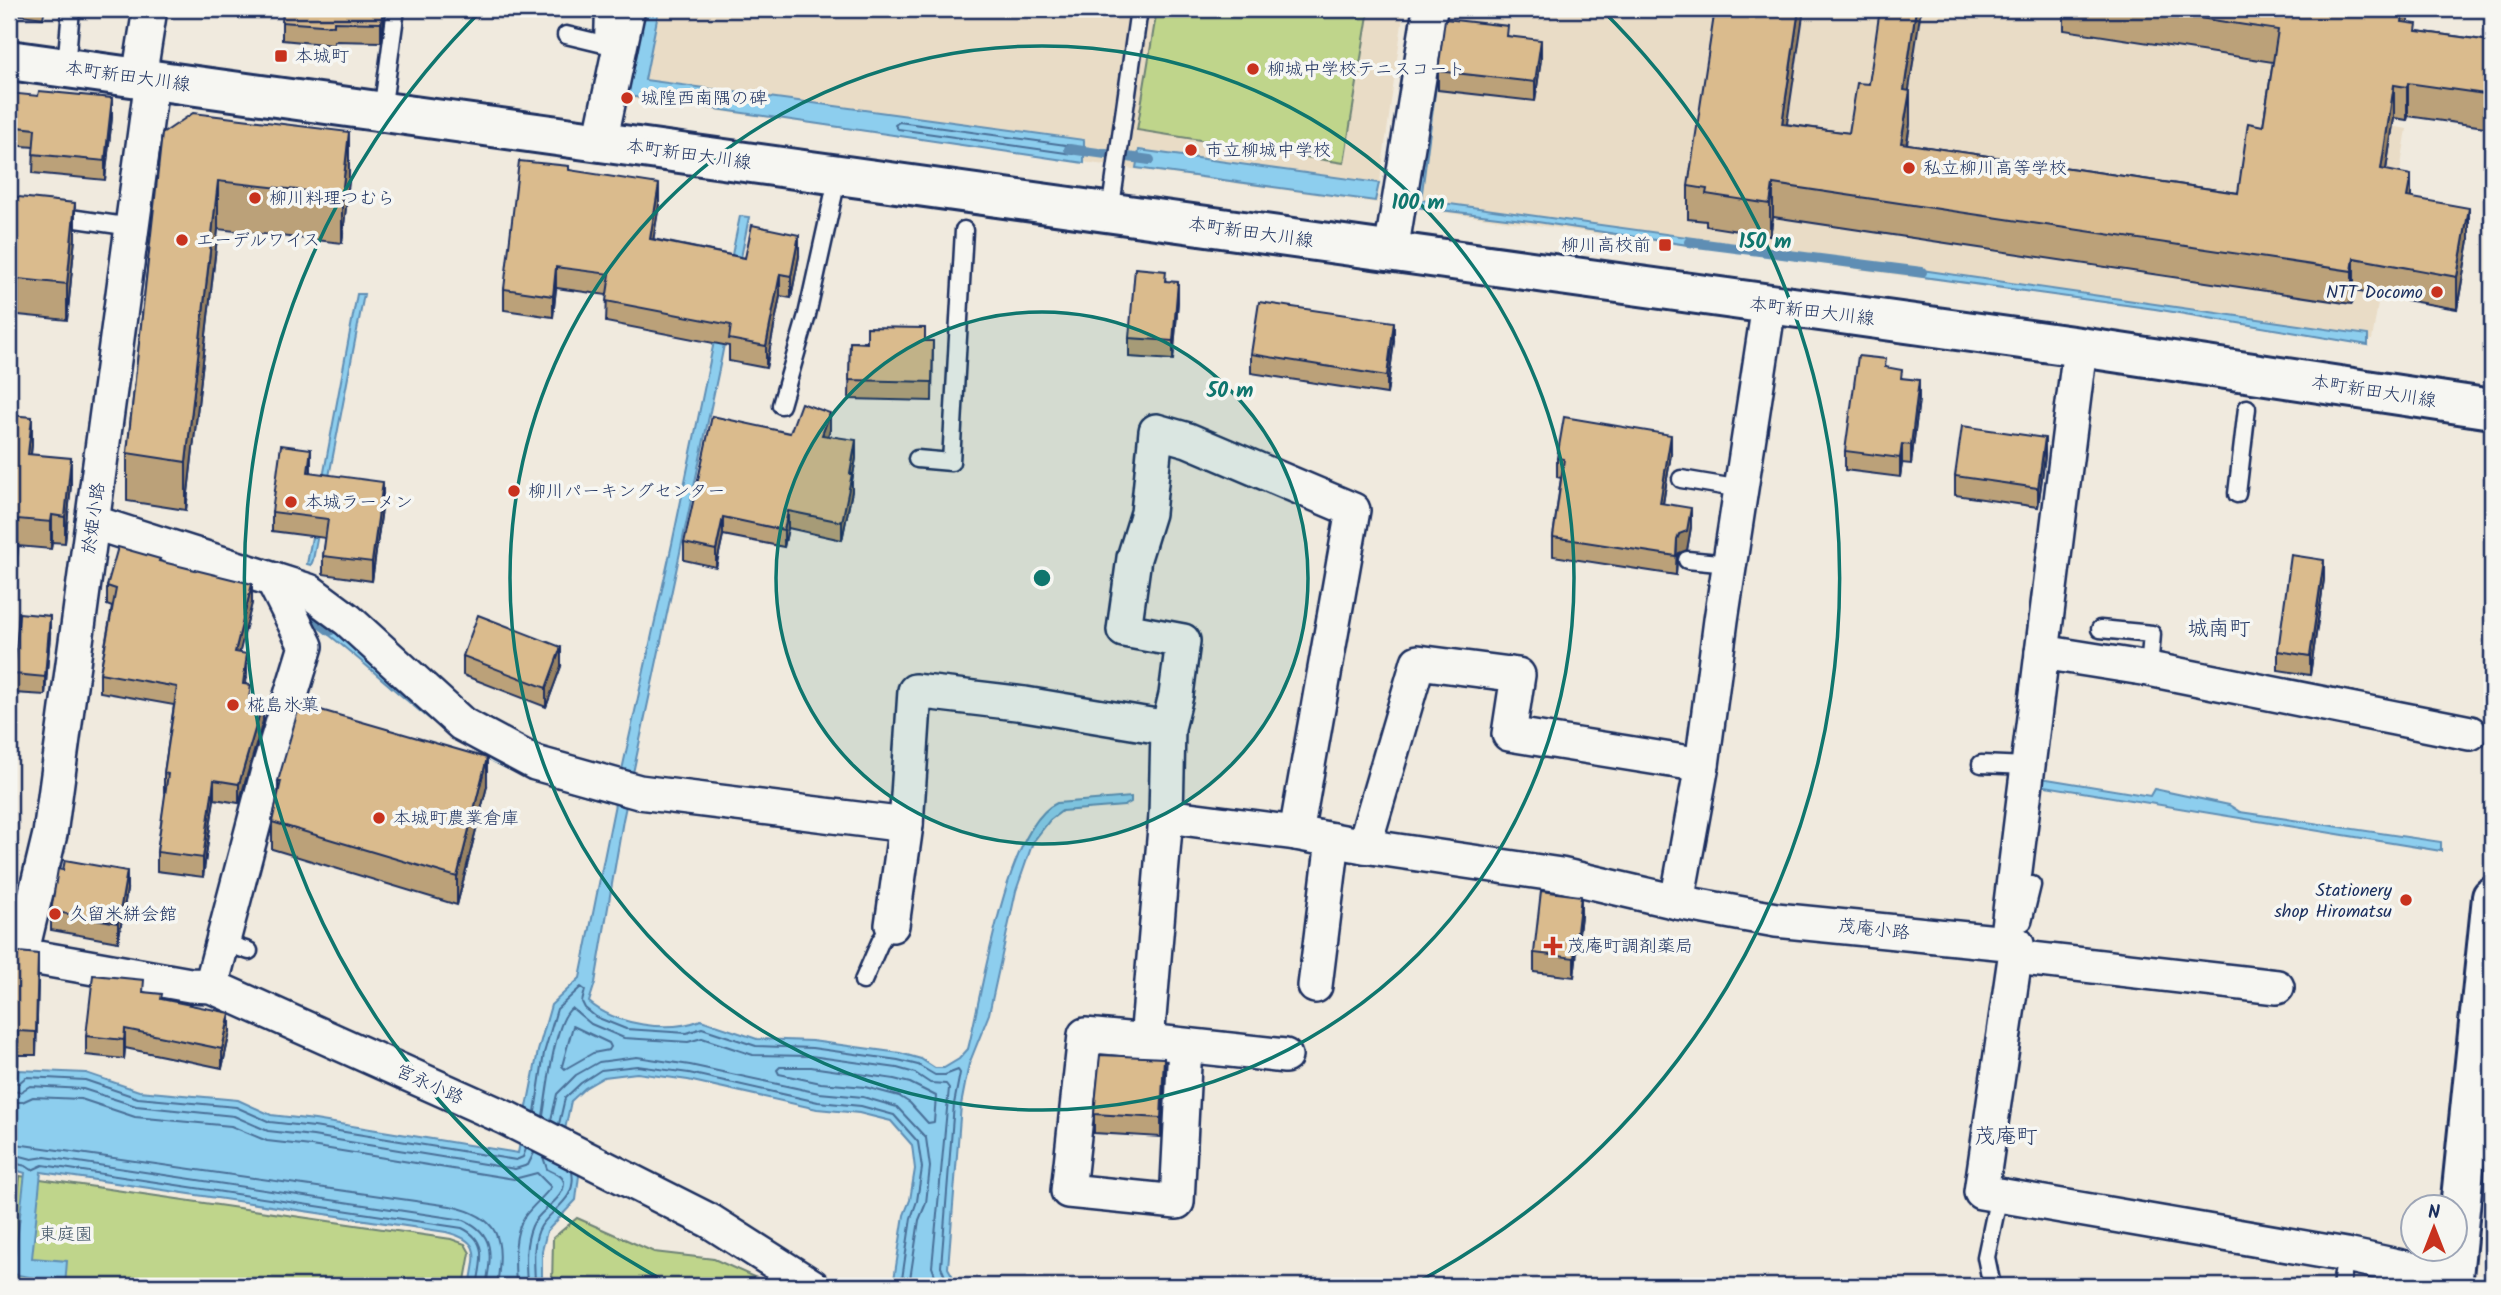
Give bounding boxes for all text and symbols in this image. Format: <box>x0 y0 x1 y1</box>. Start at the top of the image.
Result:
place label: 本城町 <box>295 43 349 72</box>
marker: 本城町 <box>273 48 289 64</box>
street label: 本町新田大川線 <box>63 54 192 101</box>
place label: 柳城中学校テニスコート <box>1267 56 1465 85</box>
marker: 柳城中学校テニスコート <box>1245 61 1261 77</box>
place label: 城隍西南隅の碑 <box>641 85 767 114</box>
marker: 城隍西南隅の碑 <box>619 90 635 106</box>
street label: 本町新田大川線 <box>624 132 753 179</box>
place label: 市立柳城中学校 <box>1205 137 1331 166</box>
marker: 市立柳城中学校 <box>1183 142 1199 158</box>
place label: 私立柳川高等学校 <box>1923 155 2067 184</box>
marker: 私立柳川高等学校 <box>1901 160 1917 176</box>
place label: 柳川料理つむら <box>269 185 395 214</box>
text: 100 m <box>1391 187 1445 220</box>
marker: 柳川料理つむら <box>247 190 263 206</box>
street label: 本町新田大川線 <box>1186 210 1315 257</box>
text: 150 m <box>1738 226 1792 259</box>
place label: エーデルワイス <box>196 227 320 256</box>
marker: エーデルワイス <box>174 232 190 248</box>
place label: 柳川高校前 <box>1561 232 1651 261</box>
marker: 柳川高校前 <box>1657 237 1673 253</box>
place label: NTT Docomo <box>2326 279 2423 308</box>
marker: NTT Docomo <box>2429 284 2445 300</box>
street label: 本町新田大川線 <box>1748 290 1876 335</box>
street label: 本町新田大川線 <box>2309 368 2438 417</box>
text: 50 m <box>1206 375 1253 408</box>
place label: 柳川パーキングセンター <box>528 478 725 507</box>
street label: 於姫小路 <box>75 481 114 556</box>
marker: 柳川パーキングセンター <box>506 483 522 499</box>
place label: 本城ラーメン <box>305 489 413 518</box>
marker: 本城ラーメン <box>283 494 299 510</box>
centre of rings <box>1030 566 1054 590</box>
district label: 城南町 <box>2188 613 2251 646</box>
place label: 椛島氷菓 <box>247 692 319 721</box>
marker: 椛島氷菓 <box>225 697 241 713</box>
place label: 本城町農業倉庫 <box>393 805 519 834</box>
marker: 本城町農業倉庫 <box>371 810 387 826</box>
place label: Stationery shop Hiromatsu <box>2274 877 2393 927</box>
marker: Stationery shop Hiromatsu <box>2398 892 2414 908</box>
place label: 久留米絣会館 <box>69 901 177 930</box>
marker: 久留米絣会館 <box>47 906 63 922</box>
street label: 茂庵小路 <box>1837 912 1911 949</box>
place label: 茂庵町調剤薬局 <box>1567 933 1693 962</box>
marker: 茂庵町調剤薬局 <box>1545 938 1561 954</box>
street label: 宮永小路 <box>391 1057 468 1113</box>
district label: 茂庵町 <box>1975 1121 2038 1154</box>
north arrow <box>2400 1194 2470 1264</box>
text: N <box>2428 1198 2440 1228</box>
park label: 東庭園 <box>39 1221 93 1250</box>

